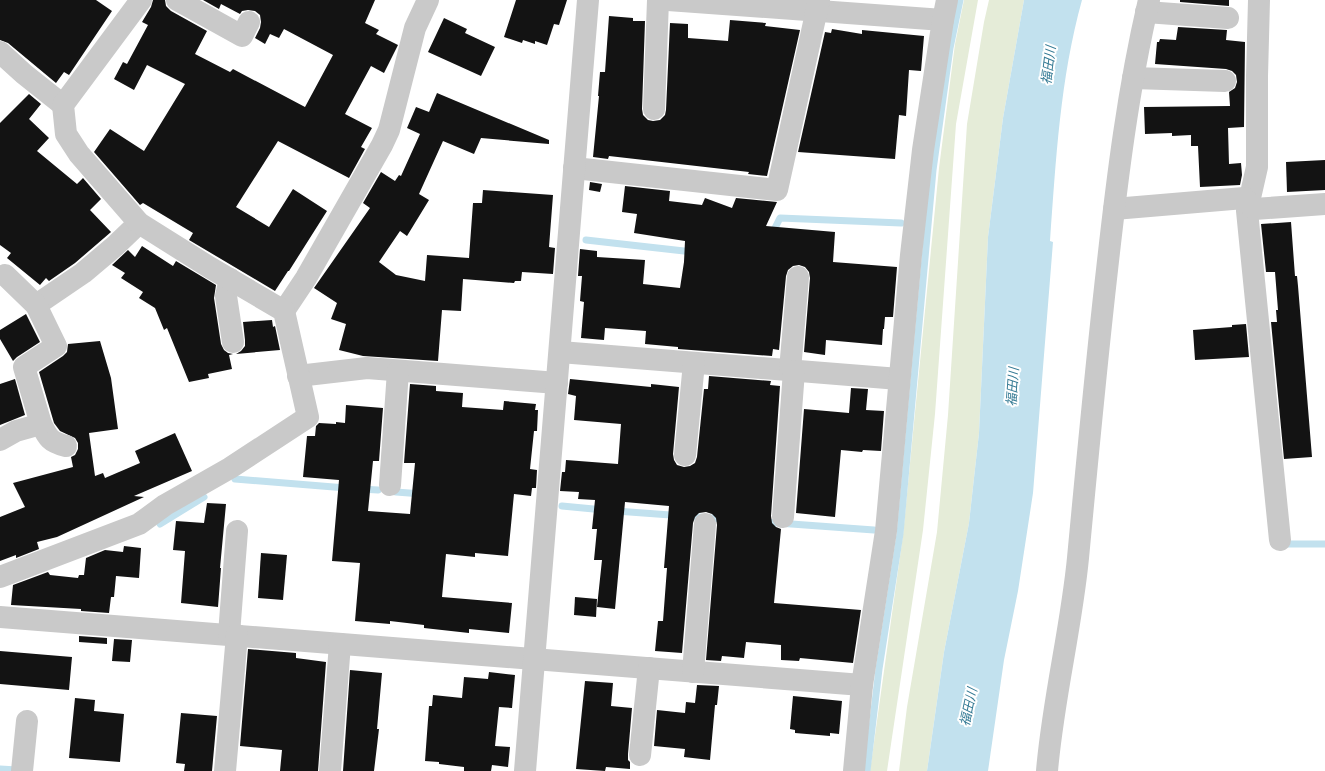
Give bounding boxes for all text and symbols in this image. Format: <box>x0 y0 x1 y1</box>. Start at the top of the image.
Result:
water label: 福田川 <box>1038 43 1059 85</box>
water label: 福田川 <box>1003 365 1021 407</box>
water label: 福田川 <box>956 684 980 728</box>

